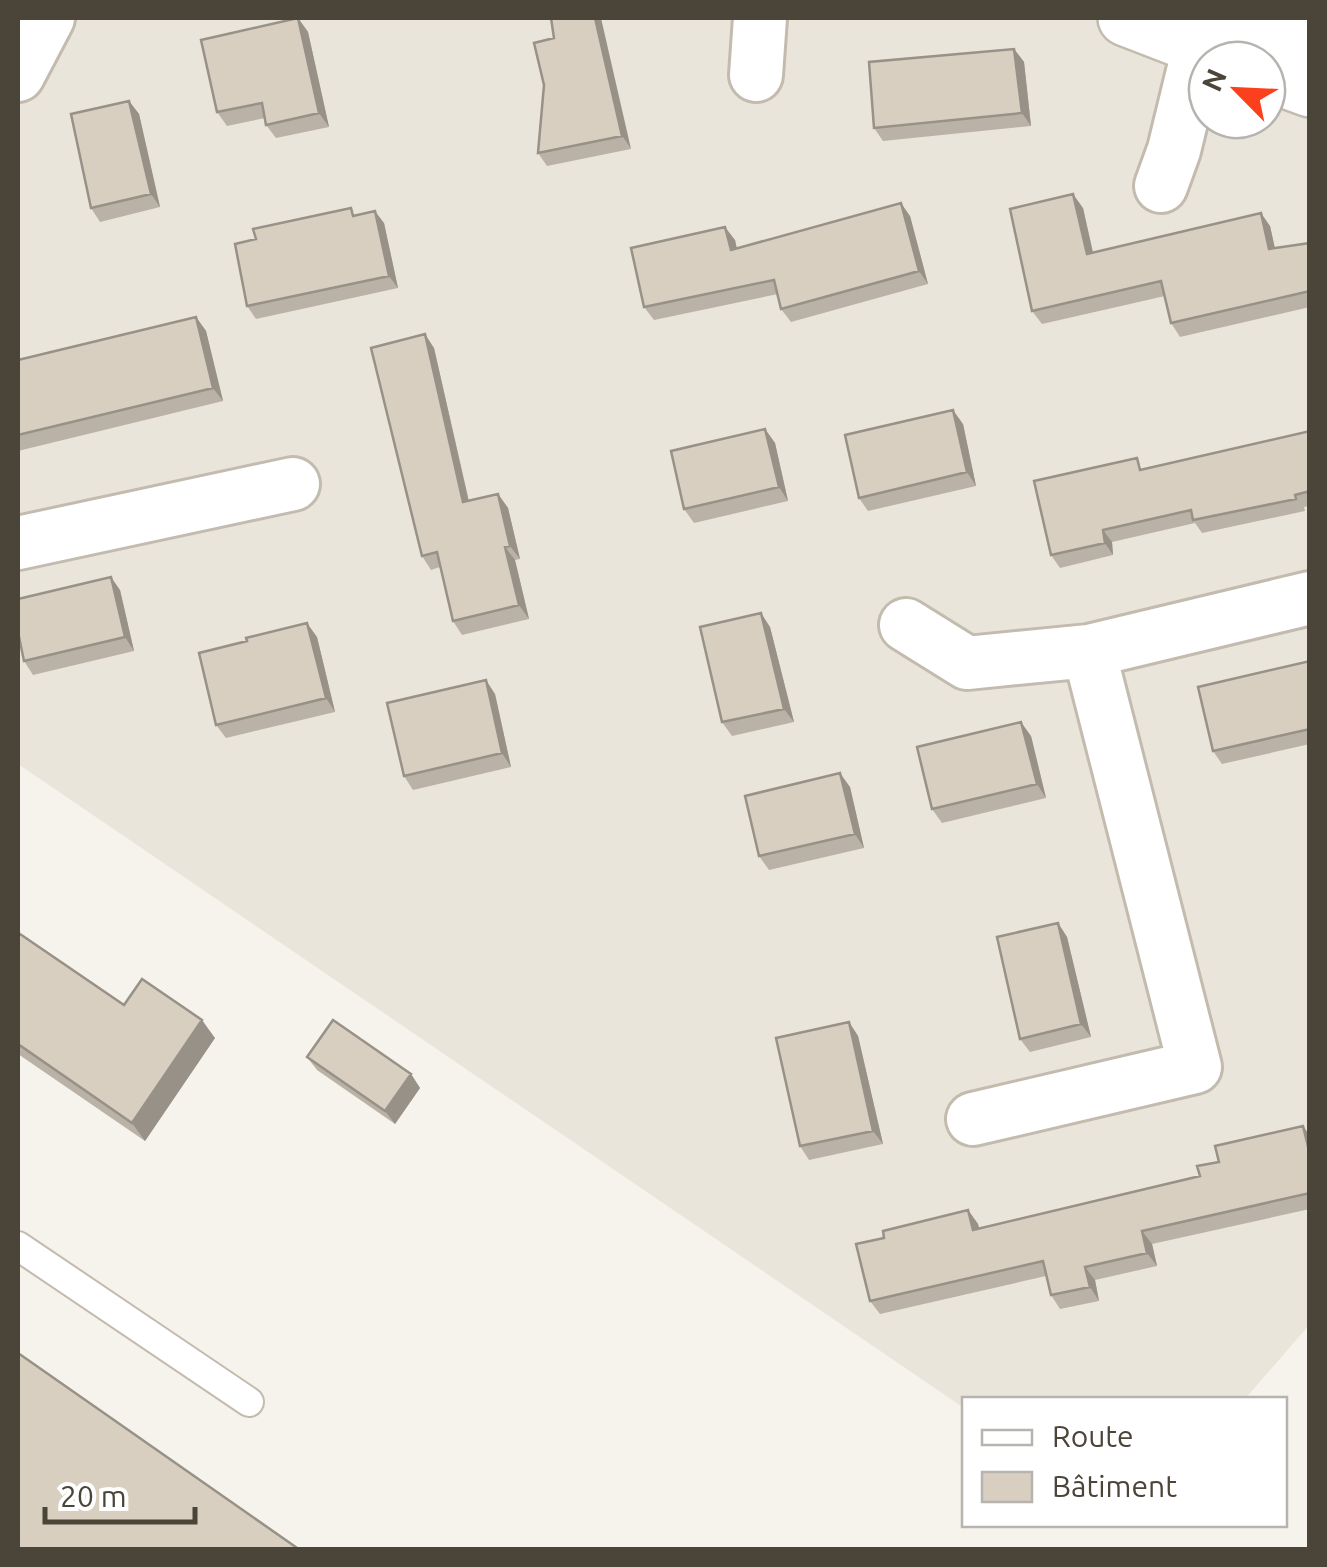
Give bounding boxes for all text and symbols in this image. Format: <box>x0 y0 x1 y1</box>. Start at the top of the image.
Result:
north arrow <box>1187 40 1287 140</box>
text: N <box>1195 64 1232 95</box>
legend <box>962 1397 1287 1527</box>
text: Route <box>1052 1419 1134 1453</box>
scale bar <box>45 1462 195 1524</box>
text: Bâtiment <box>1052 1469 1177 1503</box>
text: 20 m <box>60 1479 127 1513</box>

